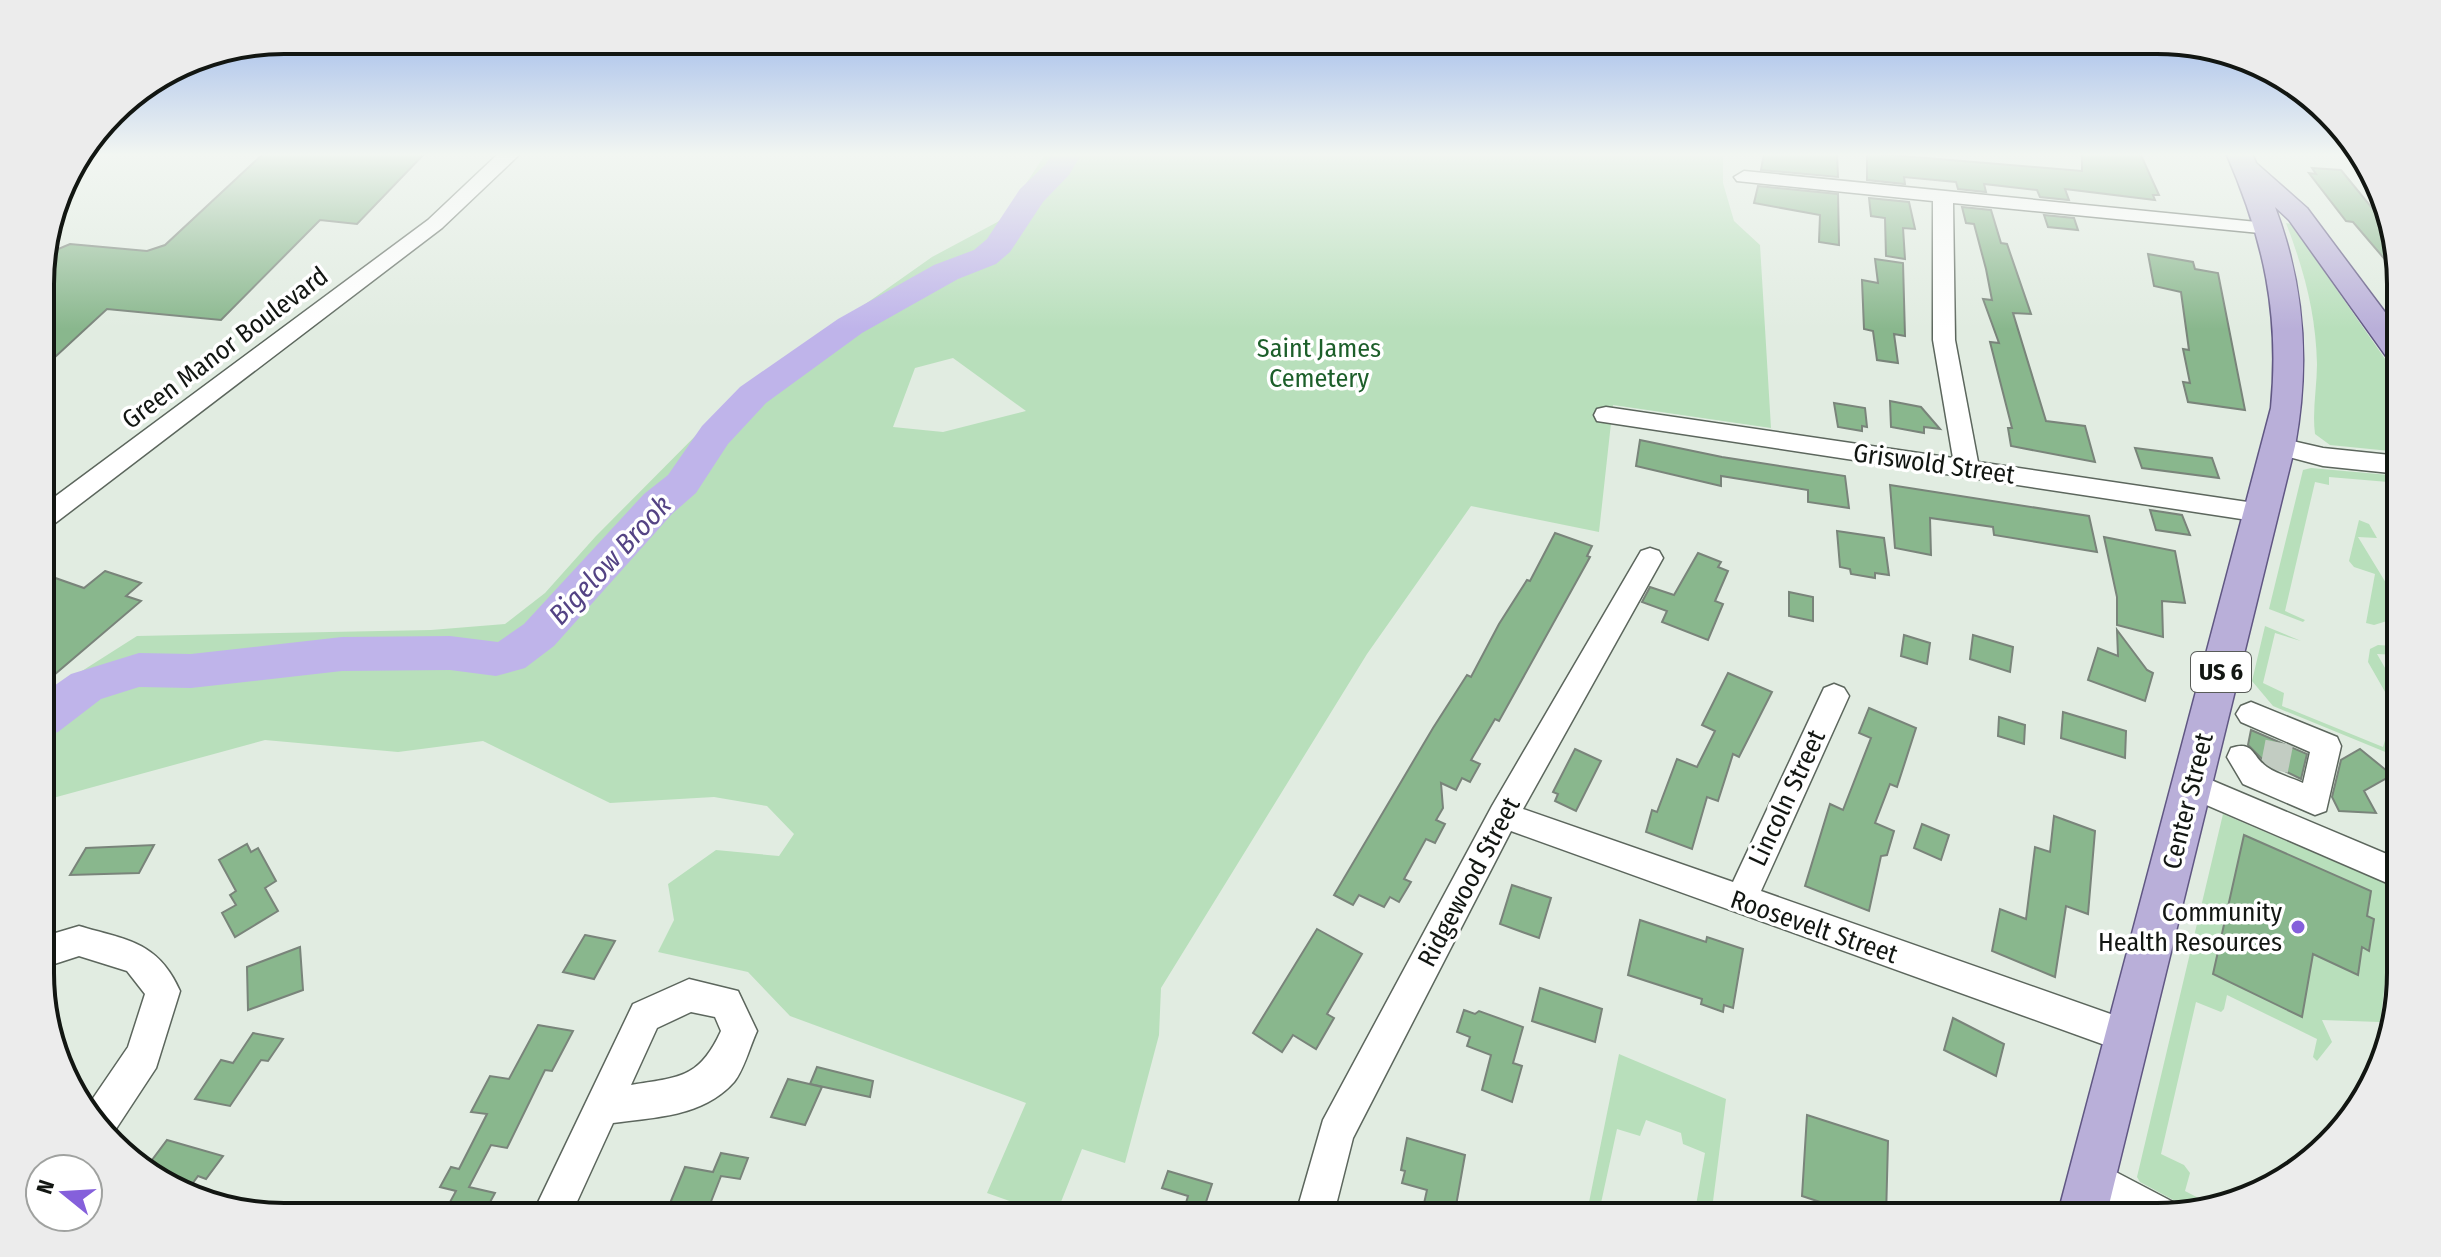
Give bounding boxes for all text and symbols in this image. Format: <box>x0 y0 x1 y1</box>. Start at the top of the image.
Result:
street label: Green Manor Boulevard <box>116 260 334 436</box>
park label: Saint James Cemetery <box>1257 333 1381 394</box>
street label: Griswold Street <box>1851 437 2017 491</box>
water label: Bigelow Brook <box>542 489 678 631</box>
road number: US 6 <box>2191 652 2251 692</box>
street label: Lincoln Street <box>1742 725 1832 871</box>
street label: Center Street <box>2156 729 2220 872</box>
street label: Ridgewood Street <box>1411 791 1527 972</box>
street label: Roosevelt Street <box>1726 884 1902 970</box>
place label: Community Health Resources <box>2098 897 2282 958</box>
marker: Community Health Resources <box>2289 918 2307 936</box>
north arrow <box>24 1153 104 1233</box>
text: N <box>31 1177 60 1197</box>

